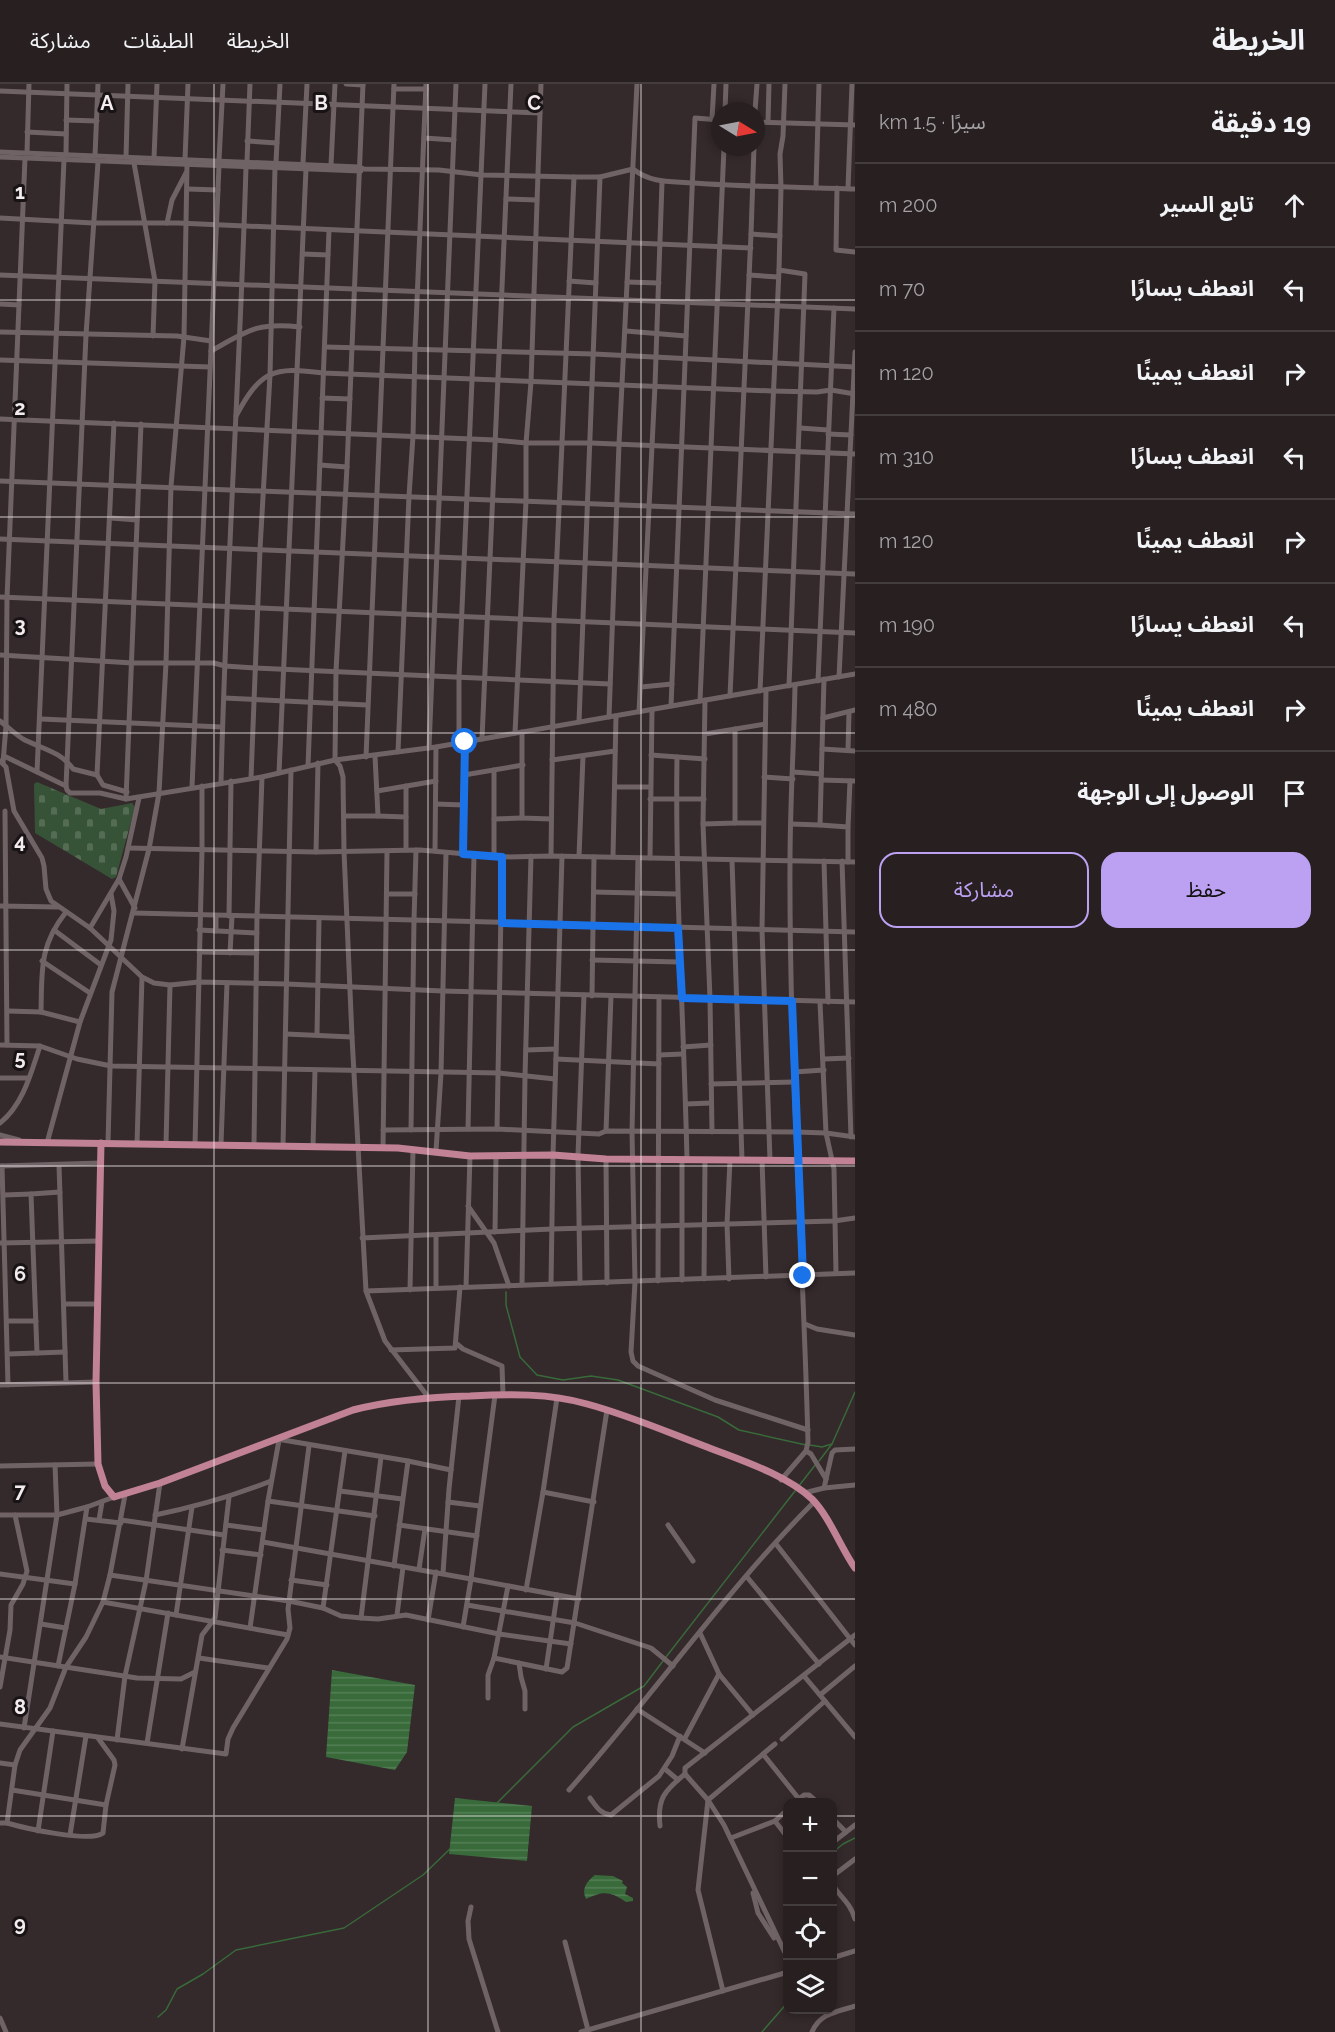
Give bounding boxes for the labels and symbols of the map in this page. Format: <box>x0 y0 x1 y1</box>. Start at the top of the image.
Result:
text: A <box>100 91 114 115</box>
text: B <box>314 91 328 115</box>
text: C <box>527 91 541 115</box>
north arrow <box>711 102 765 156</box>
text: 1 <box>15 180 25 204</box>
text: 2 <box>14 396 26 420</box>
text: 3 <box>14 613 26 637</box>
route start <box>451 728 477 754</box>
text: 4 <box>14 829 26 853</box>
text: 5 <box>14 1046 26 1070</box>
text: 6 <box>14 1262 26 1286</box>
route end <box>789 1262 815 1288</box>
text: 7 <box>14 1479 26 1503</box>
text: 8 <box>14 1695 26 1719</box>
text: 9 <box>14 1912 26 1936</box>

